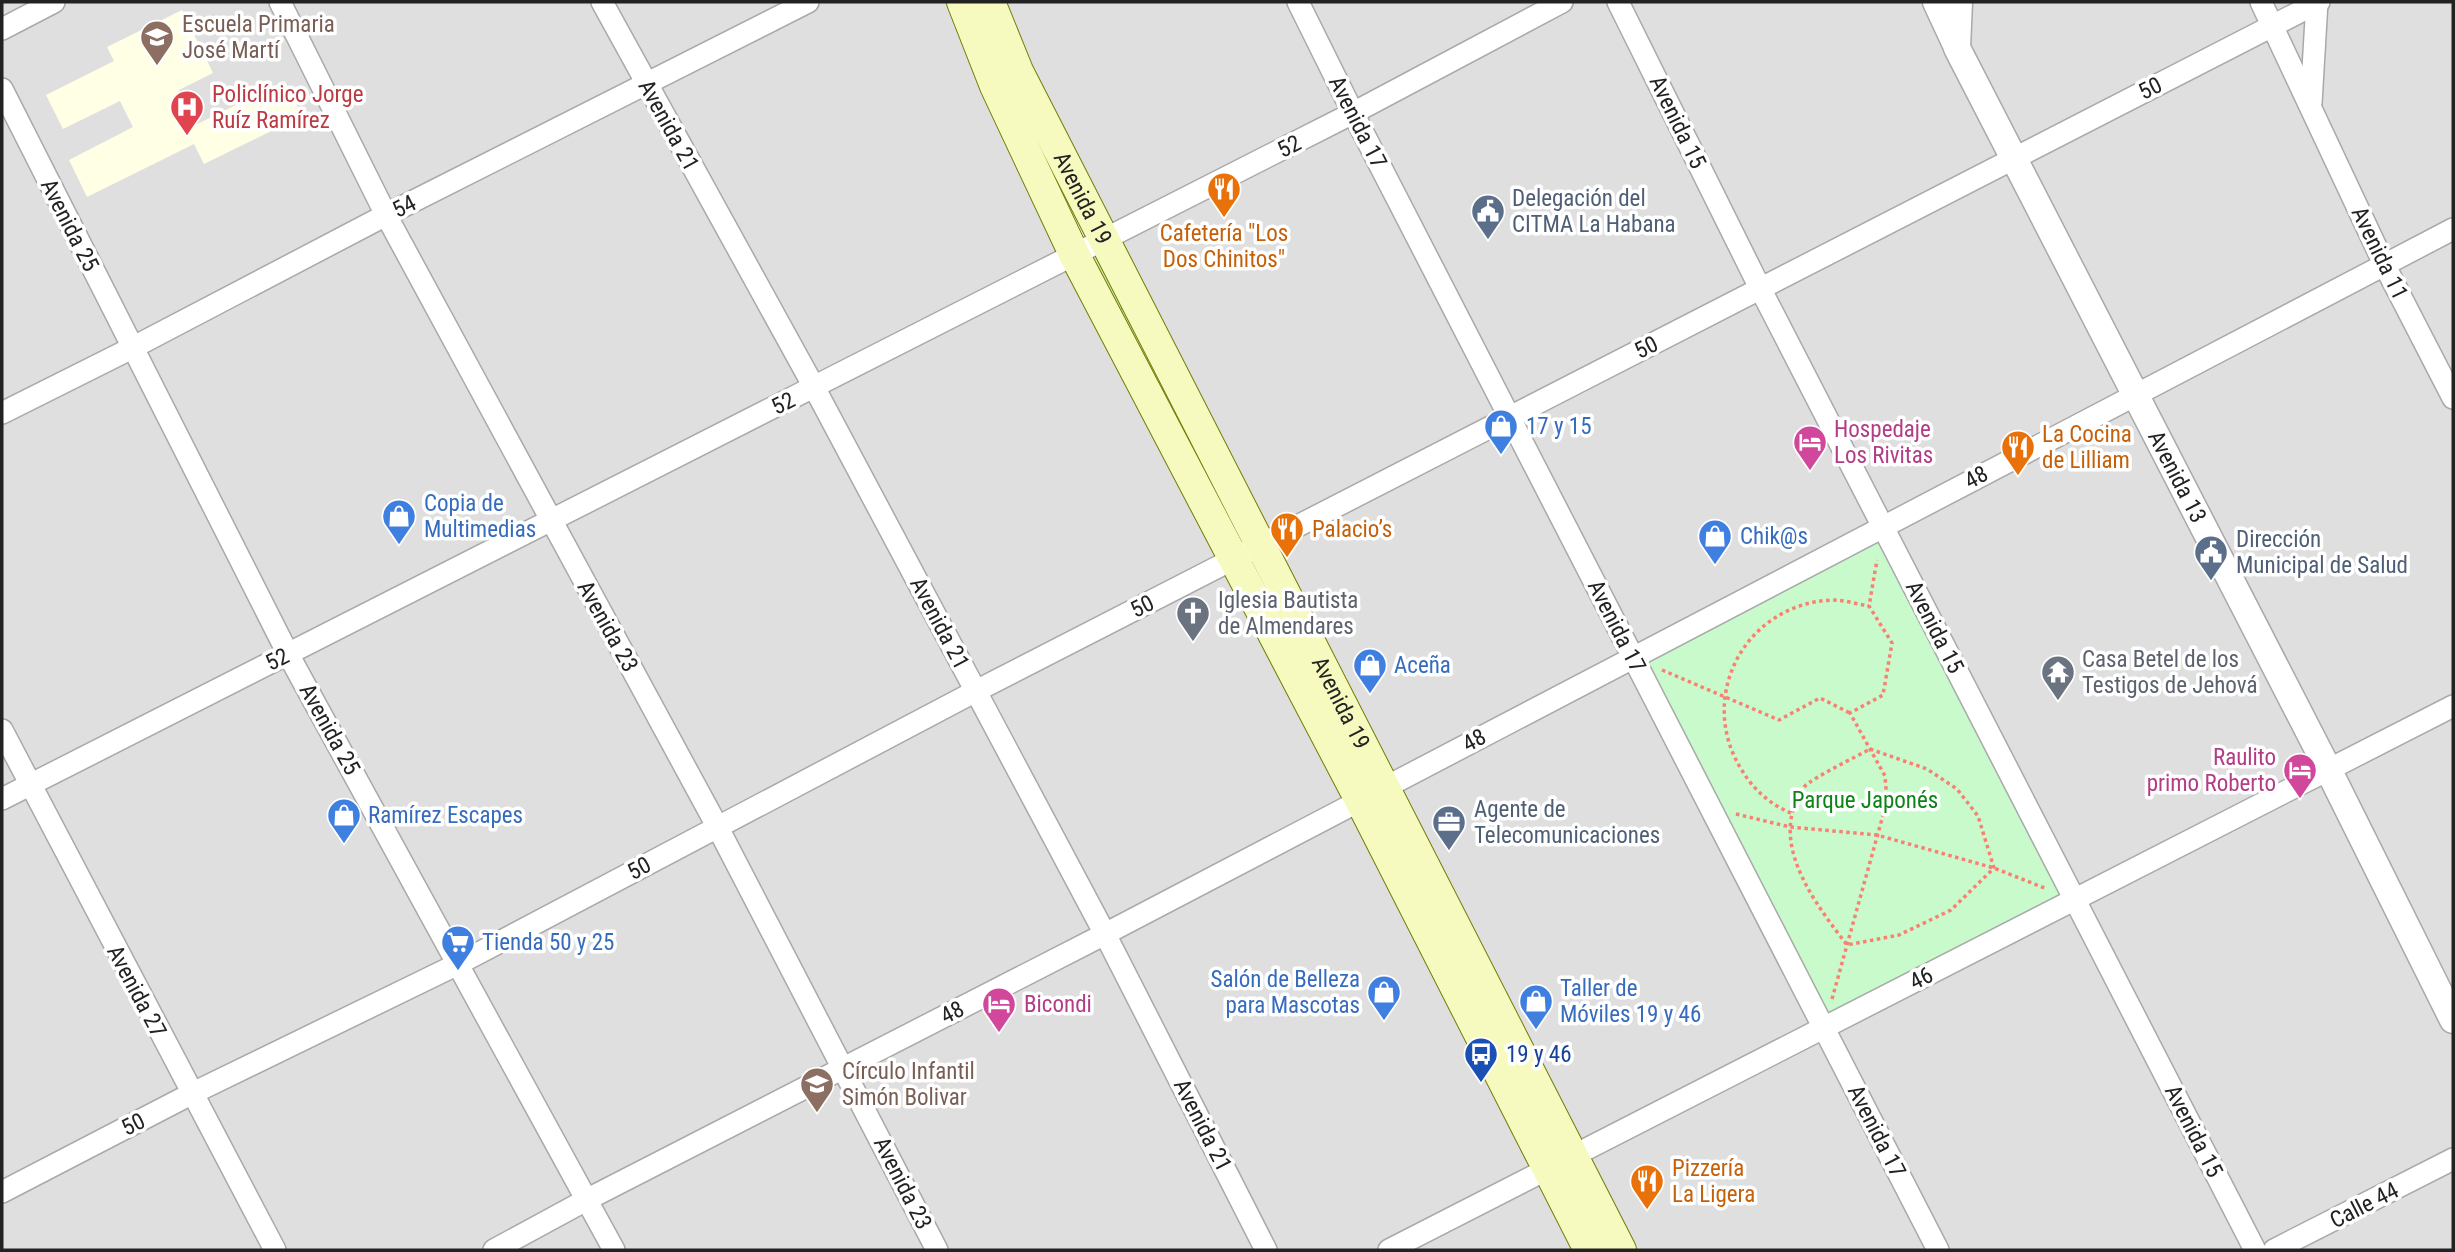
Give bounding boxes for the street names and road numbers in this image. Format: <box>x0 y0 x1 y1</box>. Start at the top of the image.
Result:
street label: Avenida 15 <box>1643 71 1712 173</box>
street label: 50 <box>2134 71 2166 106</box>
street label: Avenida 17 <box>1323 72 1392 173</box>
street label: Avenida 21 <box>633 75 705 176</box>
street label: 52 <box>1273 129 1305 164</box>
street label: Avenida 19 <box>1048 147 1117 249</box>
street label: Avenida 25 <box>35 175 104 276</box>
street label: 54 <box>388 189 420 224</box>
street label: Avenida 11 <box>2345 202 2414 304</box>
street label: 50 <box>1630 330 1662 365</box>
street label: 52 <box>767 386 799 421</box>
street label: Avenida 13 <box>2142 426 2212 527</box>
street label: 48 <box>1960 460 1993 495</box>
street label: Avenida 21 <box>904 573 975 674</box>
street label: Avenida 23 <box>572 576 644 677</box>
street label: Avenida 17 <box>1582 576 1651 677</box>
street label: Avenida 15 <box>1900 577 1969 678</box>
street label: 50 <box>1126 589 1158 624</box>
street label: 52 <box>261 642 293 677</box>
street label: Avenida 19 <box>1306 652 1375 754</box>
street label: Avenida 25 <box>294 679 366 780</box>
street label: 48 <box>1458 723 1491 758</box>
street label: 50 <box>623 851 656 886</box>
street label: Avenida 27 <box>101 941 172 1042</box>
street label: 46 <box>1905 961 1937 996</box>
street label: 48 <box>936 995 968 1030</box>
street label: Avenida 21 <box>1168 1075 1237 1176</box>
street label: Avenida 17 <box>1842 1081 1911 1182</box>
street label: Avenida 15 <box>2159 1081 2228 1182</box>
street label: 50 <box>117 1107 149 1142</box>
street label: Avenida 23 <box>868 1133 937 1234</box>
street label: Calle 44 <box>2325 1177 2403 1234</box>

